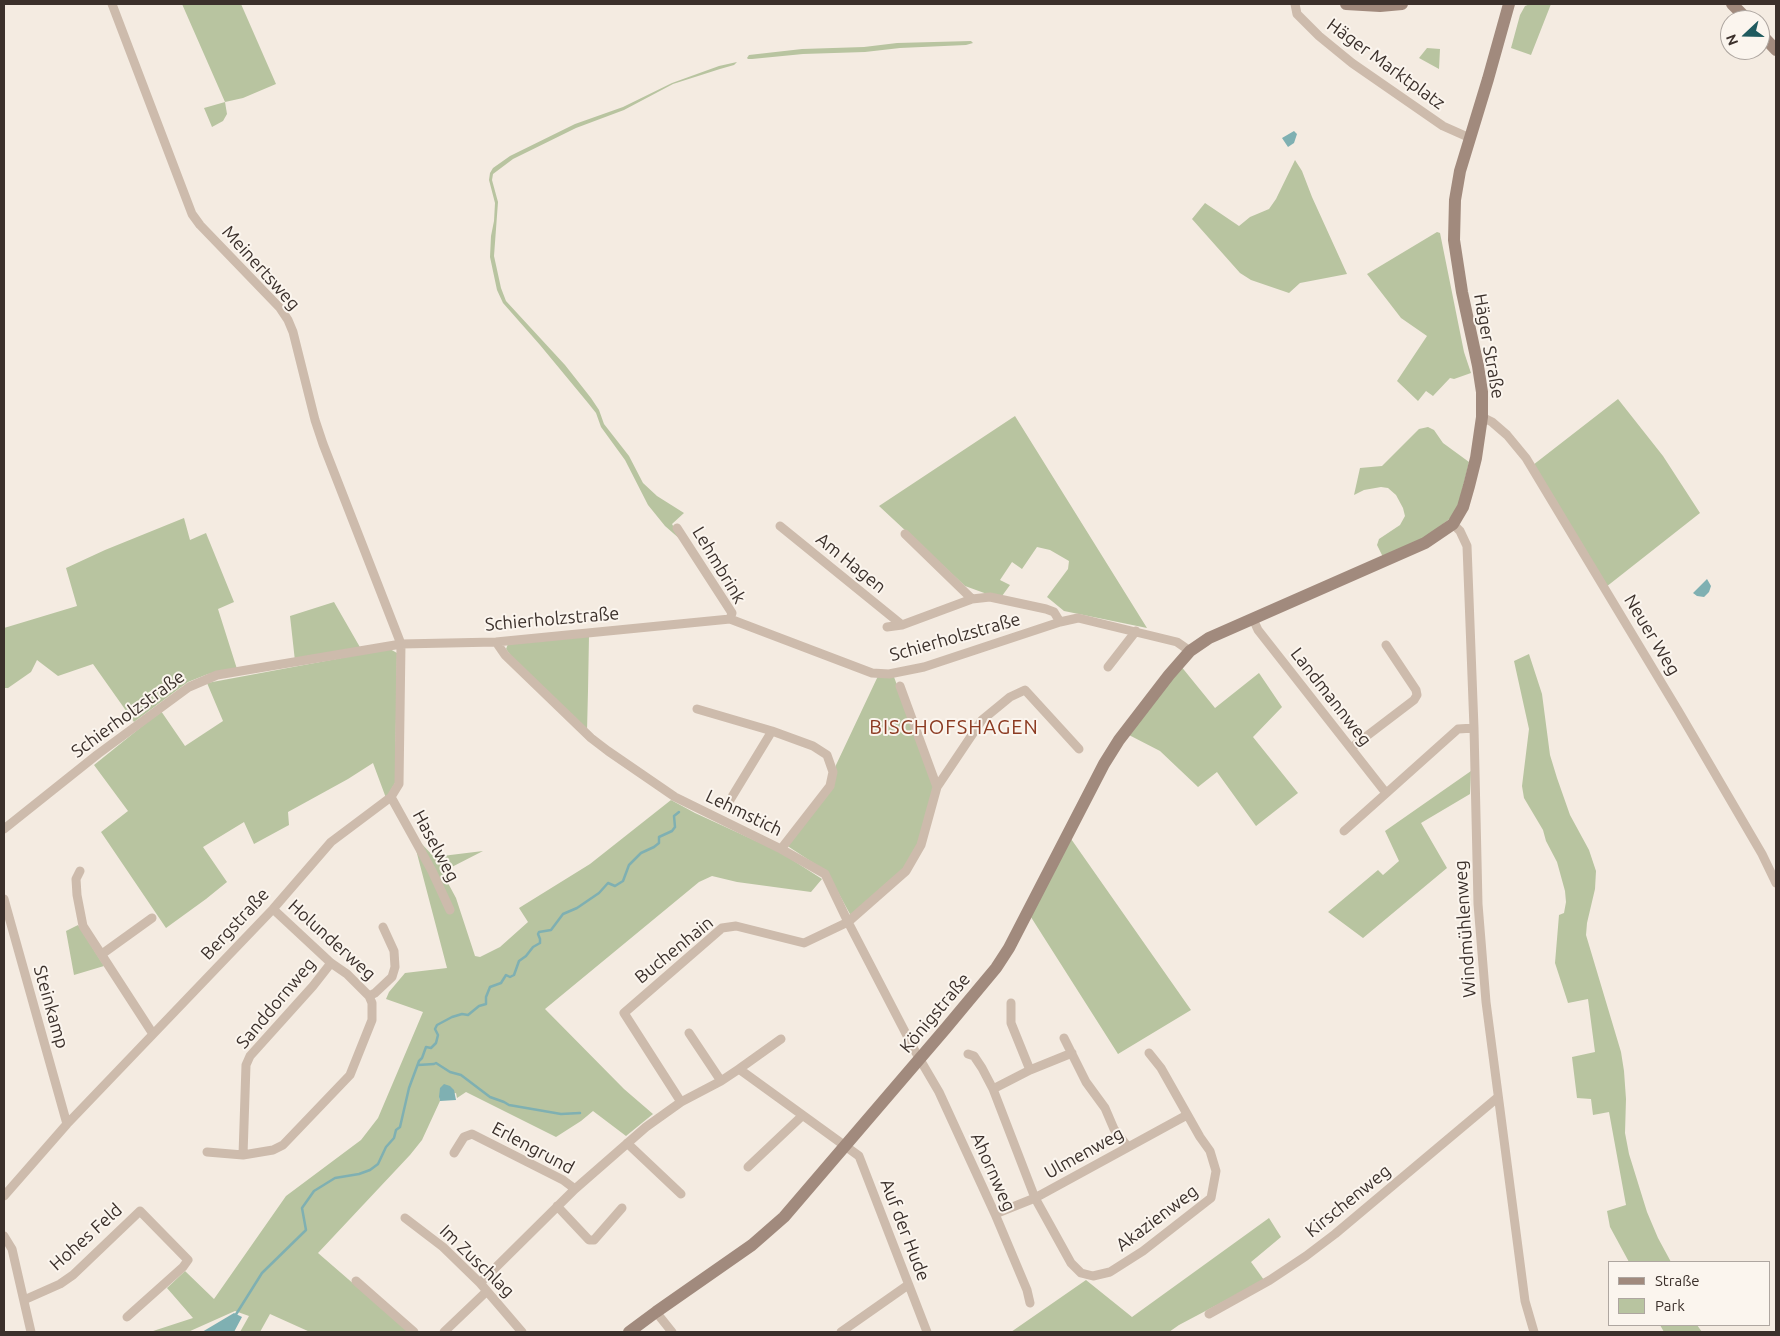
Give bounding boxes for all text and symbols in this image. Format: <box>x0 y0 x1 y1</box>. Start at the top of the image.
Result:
north arrow <box>1720 10 1770 60</box>
street label: Häger Marktplatz <box>1323 14 1449 114</box>
text: N <box>1723 32 1741 48</box>
street label: Meinertsweg <box>217 221 305 315</box>
street label: Häger Straße <box>1469 292 1509 400</box>
street label: Lehmbrink <box>688 523 750 607</box>
street label: Am Hagen <box>812 528 890 598</box>
street label: Neuer Weg <box>1619 591 1685 679</box>
street label: Schierholzstraße <box>484 602 620 636</box>
street label: Schierholzstraße <box>887 608 1023 666</box>
street label: Landmannweg <box>1286 644 1376 750</box>
street label: Schierholzstraße <box>67 666 189 762</box>
district label: BISCHOFSHAGEN <box>868 715 1040 739</box>
street label: Lehmstich <box>702 785 786 841</box>
street label: Haselweg <box>408 806 464 886</box>
street label: Windmühlenweg <box>1449 860 1481 998</box>
street label: Bergstraße <box>196 884 274 964</box>
street label: Holunderweg <box>284 895 380 985</box>
street label: Buchenhain <box>630 912 718 988</box>
street label: Sanddornweg <box>232 953 320 1053</box>
street label: Steinkamp <box>29 963 73 1051</box>
street label: Königstraße <box>895 969 975 1057</box>
street label: Erlengrund <box>488 1117 578 1179</box>
street label: Ulmenweg <box>1041 1122 1127 1184</box>
street label: Ahornweg <box>966 1129 1020 1215</box>
street label: Kirschenweg <box>1301 1160 1395 1242</box>
street label: Auf der Hude <box>876 1176 934 1284</box>
street label: Akazienweg <box>1112 1180 1202 1256</box>
street label: Hohes Feld <box>45 1199 127 1275</box>
street label: Im Zuschlag <box>435 1220 519 1302</box>
legend <box>1608 1261 1770 1326</box>
text: Straße <box>1655 1272 1699 1289</box>
text: Park <box>1655 1297 1685 1314</box>

